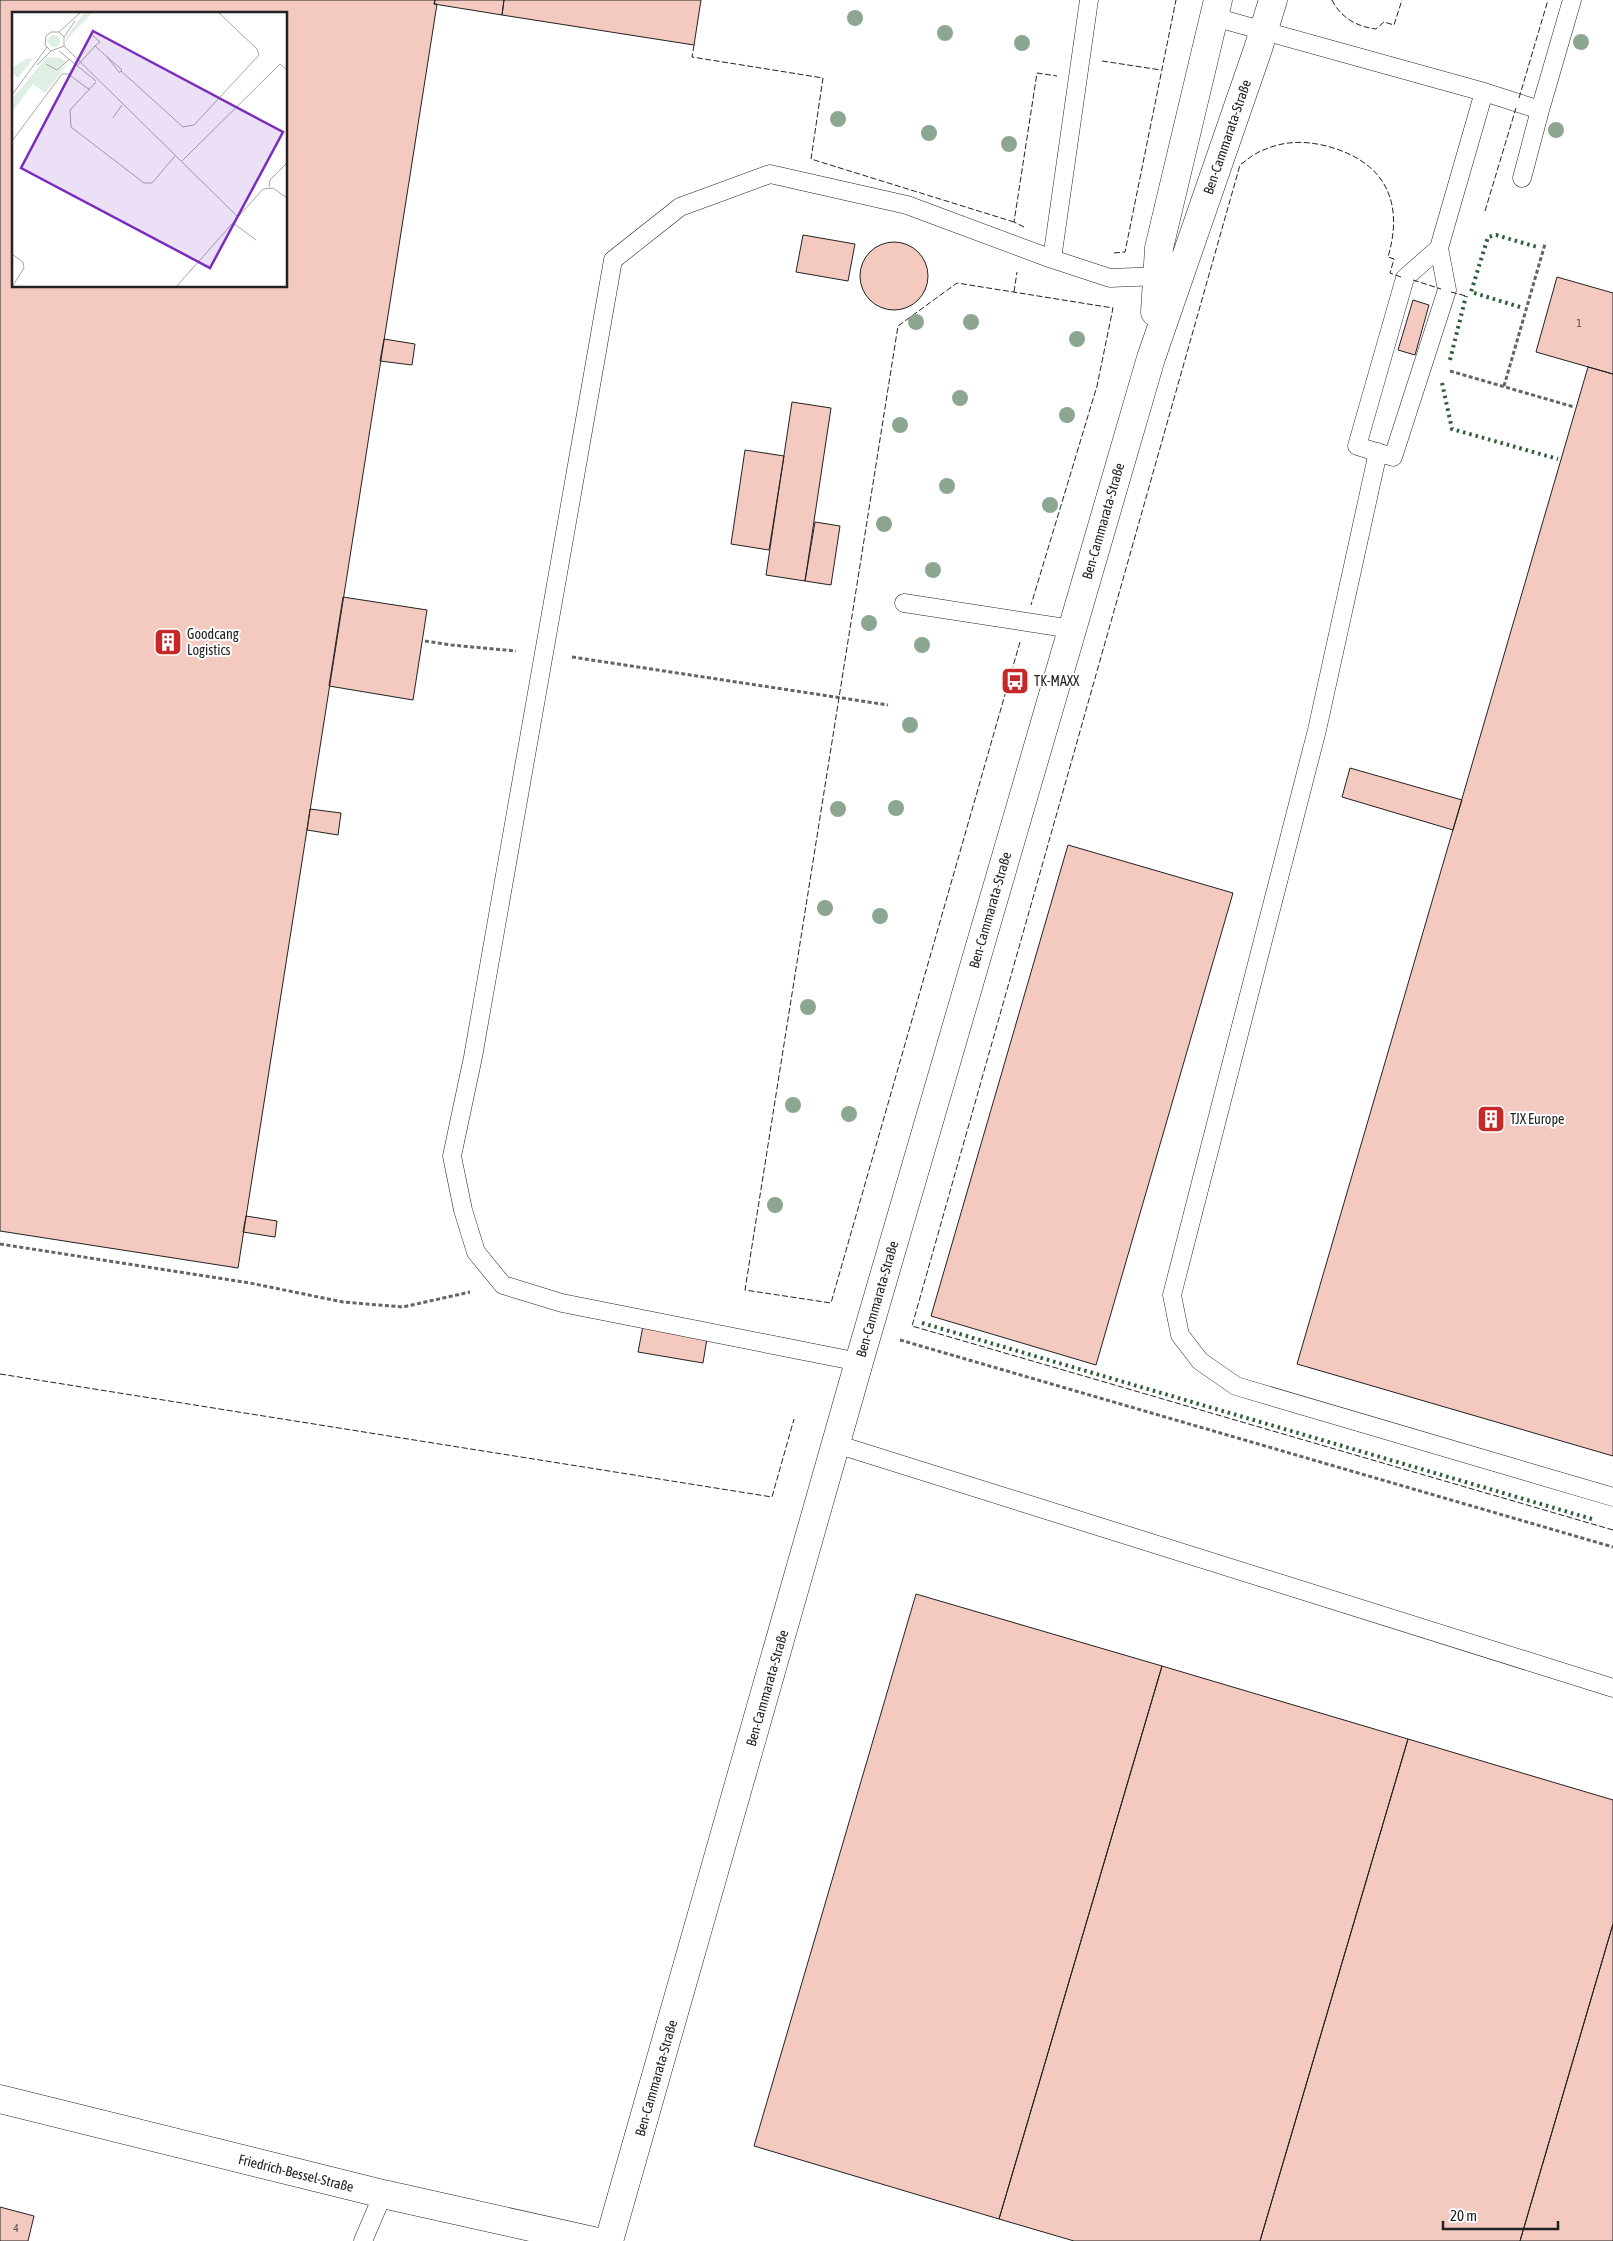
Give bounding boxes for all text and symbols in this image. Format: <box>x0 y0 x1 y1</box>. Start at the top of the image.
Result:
inset map <box>12 12 288 288</box>
street label: Ben-Cammarata-Straße <box>1200 77 1254 197</box>
house number: 1 <box>1576 317 1582 329</box>
street label: Ben-Cammarata-Straße <box>1079 461 1127 581</box>
place label: Goodcang Logistics <box>187 626 239 658</box>
building icon: Goodcang Logistics <box>153 627 183 657</box>
bus stop icon: TK-MAXX <box>1000 666 1030 696</box>
place label: TK-MAXX <box>1034 673 1080 689</box>
street label: Ben-Cammarata-Straße <box>966 850 1014 970</box>
building icon: TJX Europe <box>1476 1104 1506 1134</box>
place label: TJX Europe <box>1510 1111 1564 1127</box>
street label: Ben-Cammarata-Straße <box>853 1239 901 1359</box>
street label: Ben-Cammarata-Straße <box>743 1628 791 1748</box>
street label: Ben-Cammarata-Straße <box>632 2018 680 2138</box>
street label: Friedrich-Bessel-Straße <box>237 2151 355 2195</box>
scale bar <box>1443 2198 1558 2230</box>
text: 20 m <box>1450 2207 1477 2224</box>
house number: 4 <box>13 2222 19 2234</box>

